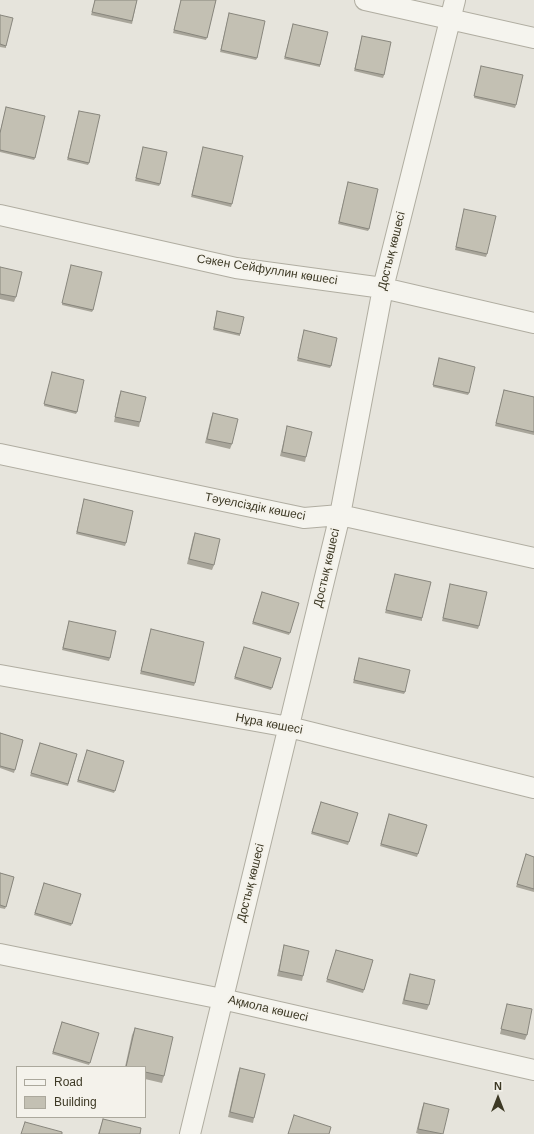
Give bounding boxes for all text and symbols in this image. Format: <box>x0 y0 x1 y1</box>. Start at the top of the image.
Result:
street label: Достық көшесі <box>375 210 409 292</box>
street label: Сәкен Сейфуллин көшесі <box>196 252 338 288</box>
street label: Тәуелсіздік көшесі <box>203 490 307 524</box>
street label: Достық көшесі <box>311 527 343 609</box>
street label: Нұра көшесі <box>234 710 304 738</box>
street label: Достық көшесі <box>234 842 268 924</box>
street label: Ақмола көшесі <box>227 993 309 1025</box>
legend <box>16 1066 146 1118</box>
text: Road <box>54 1075 83 1089</box>
north arrow <box>478 1078 518 1118</box>
text: N <box>494 1080 502 1092</box>
text: Building <box>54 1095 97 1109</box>

